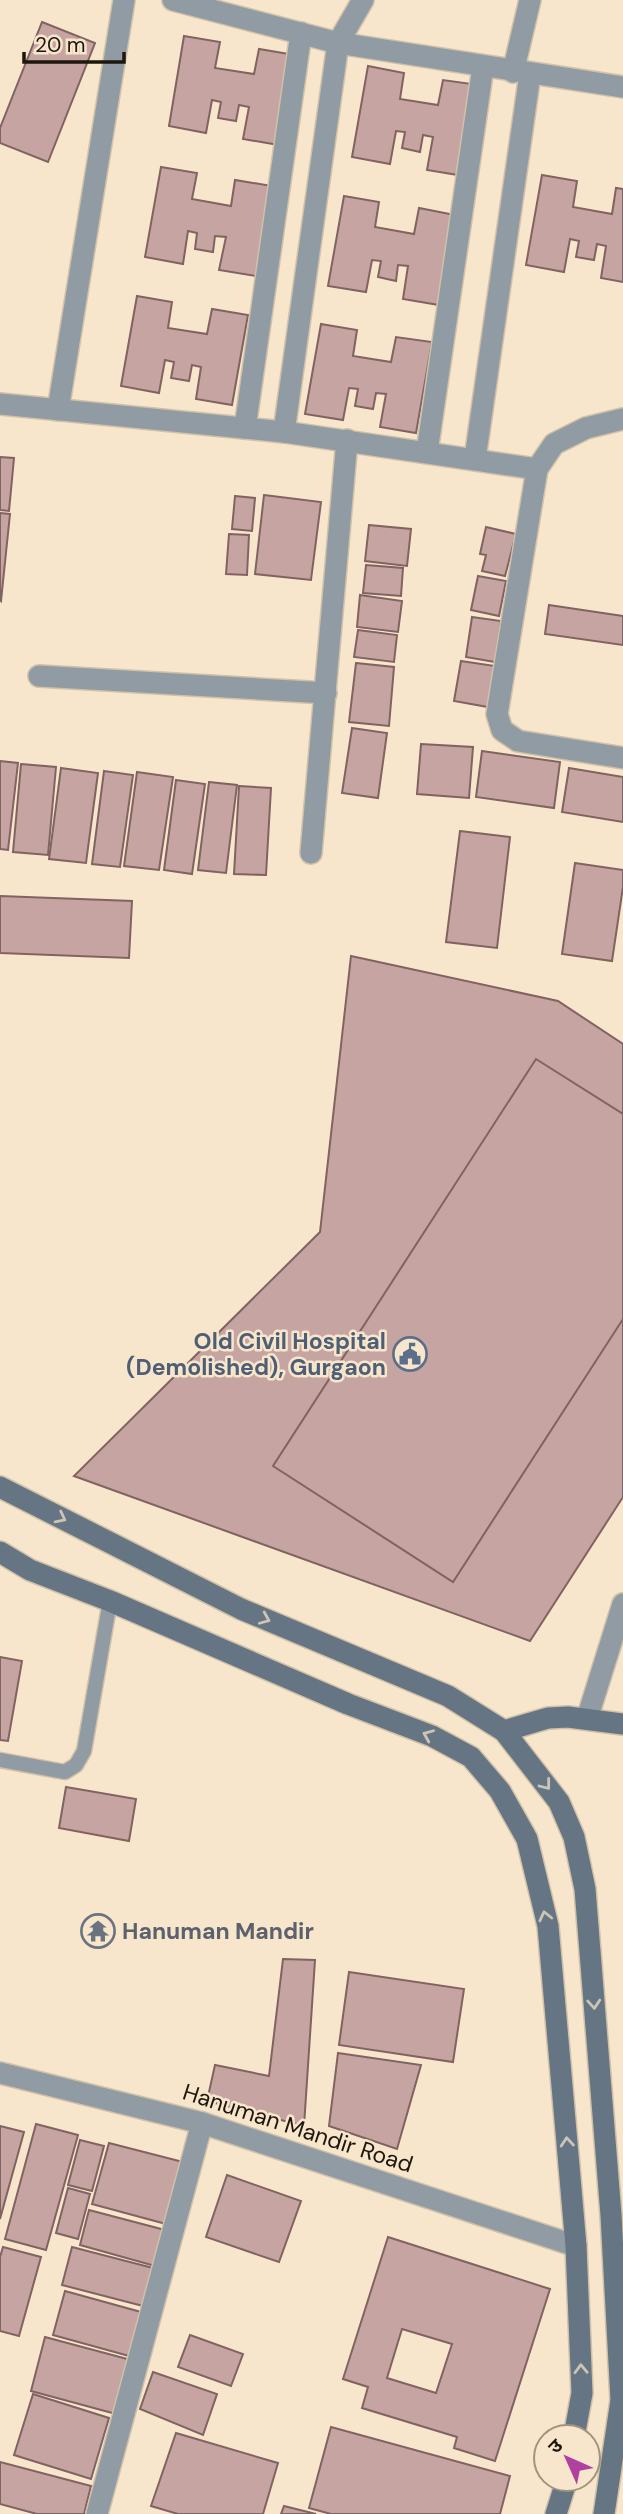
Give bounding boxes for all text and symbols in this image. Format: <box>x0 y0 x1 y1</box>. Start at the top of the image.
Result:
scale bar <box>24 21 124 65</box>
text: 20 m <box>35 31 86 59</box>
place label: Old Civil Hospital (Demolished), Gurgaon <box>126 1326 386 1382</box>
public building icon: Old Civil Hospital (Demolished), Gurgaon <box>391 1335 429 1373</box>
one-way arrow <box>54 1509 66 1523</box>
one-way arrow <box>257 1611 270 1625</box>
one-way arrow <box>423 1729 435 1743</box>
one-way arrow <box>537 1778 550 1790</box>
one-way arrow <box>539 1910 554 1922</box>
temple icon: Hanuman Mandir <box>79 1912 117 1950</box>
place label: Hanuman Mandir <box>122 1916 314 1946</box>
one-way arrow <box>586 1998 601 2009</box>
street label: Hanuman Mandir Road <box>179 2077 417 2179</box>
one-way arrow <box>560 2137 575 2148</box>
one-way arrow <box>573 2364 588 2375</box>
north arrow <box>532 2423 602 2493</box>
text: उ <box>543 2433 569 2459</box>

